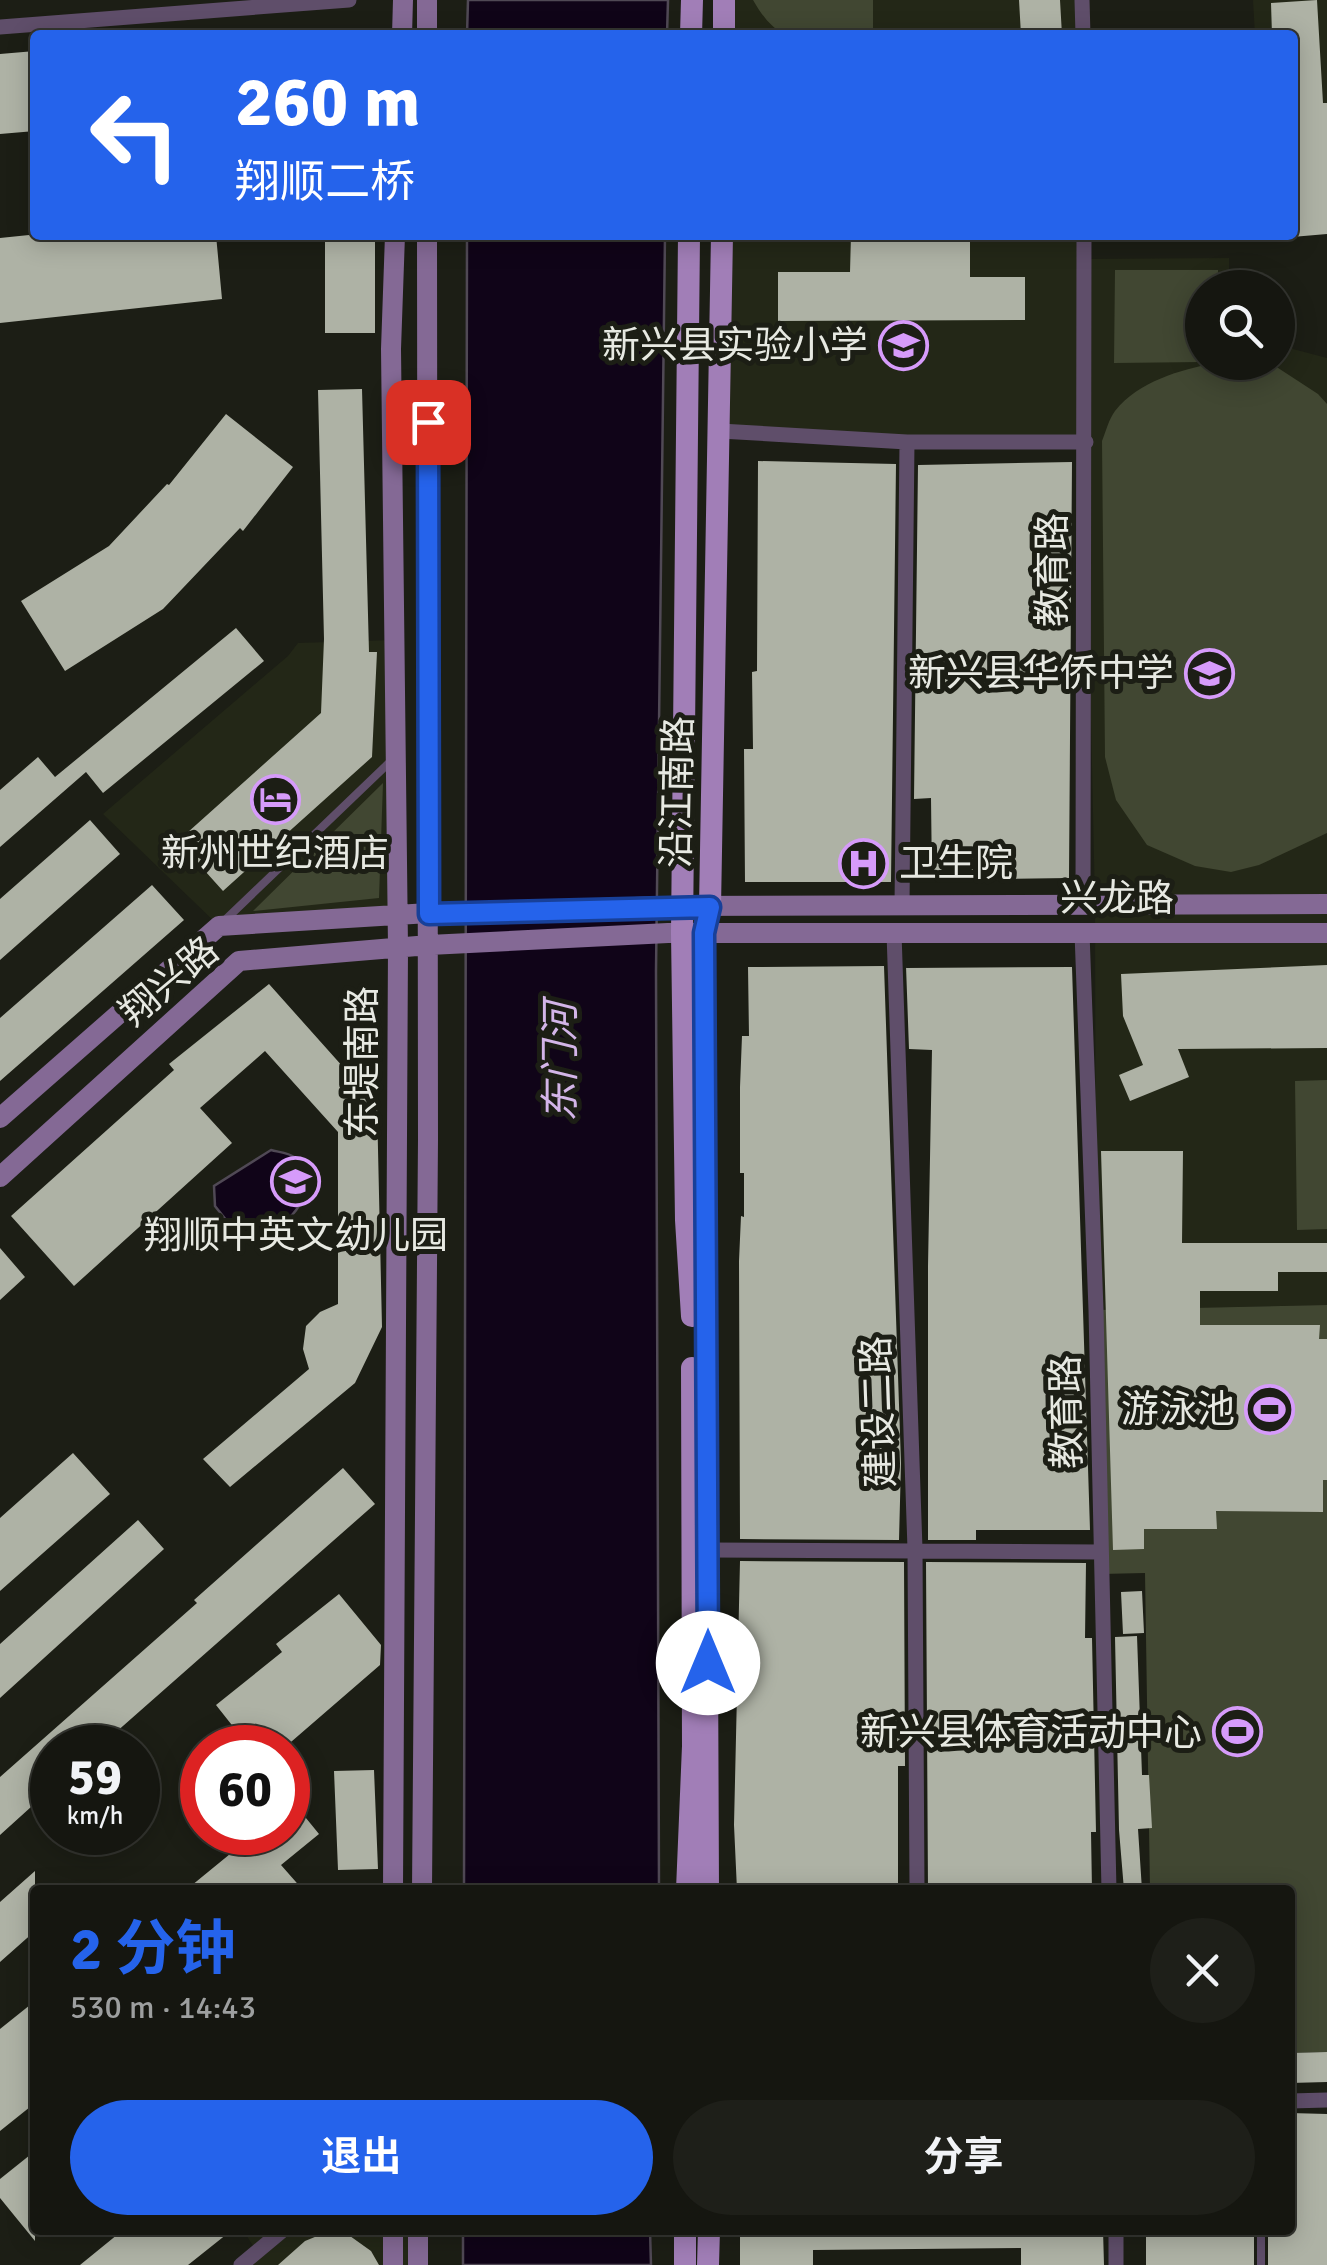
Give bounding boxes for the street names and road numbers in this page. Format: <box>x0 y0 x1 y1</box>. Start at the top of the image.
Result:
street label: 教育路 <box>1029 513 1076 627</box>
street label: 沿江南路 <box>653 716 702 868</box>
street label: 兴龙路 <box>1060 875 1174 922</box>
street label: 翔兴路 <box>111 927 228 1036</box>
street label: 东堤南路 <box>339 986 386 1138</box>
street label: 建设二路 <box>852 1335 905 1489</box>
street label: 教育路 <box>1042 1355 1091 1469</box>

